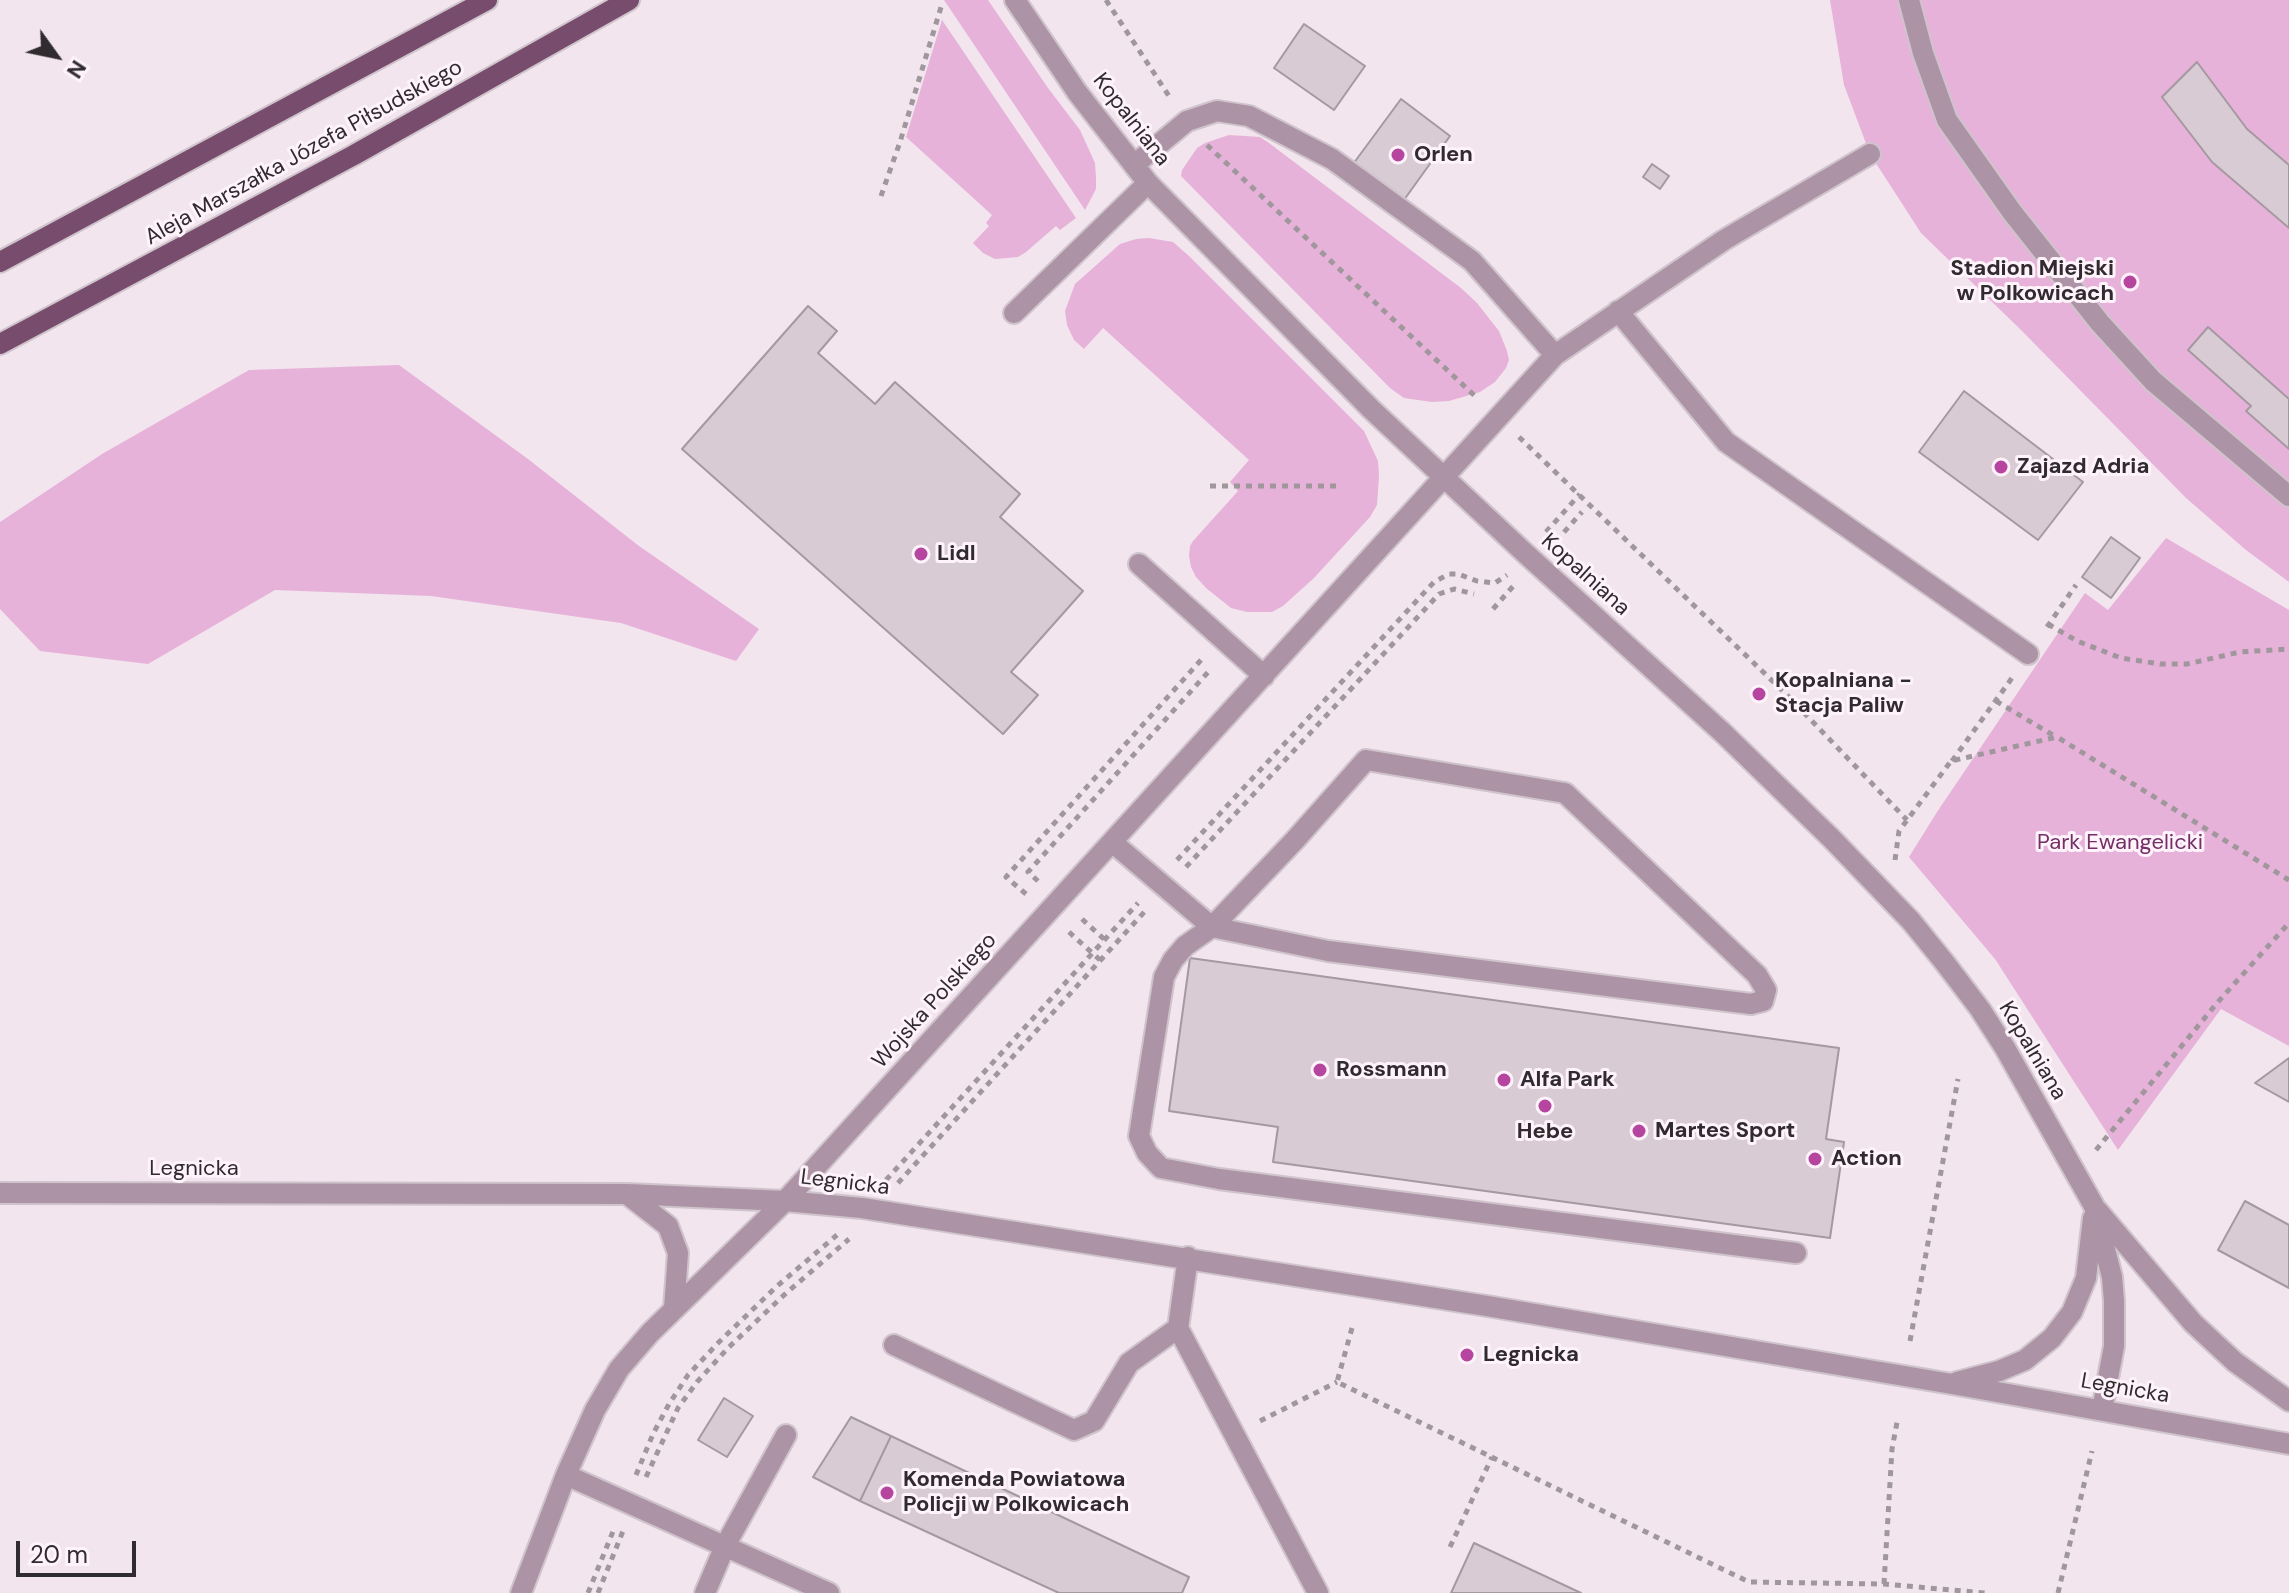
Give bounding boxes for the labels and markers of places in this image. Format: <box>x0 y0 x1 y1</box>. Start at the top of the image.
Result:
place label: Orlen <box>1414 142 1473 168</box>
marker: Orlen <box>1389 146 1407 164</box>
place label: Stadion Miejski w Polkowicach <box>1950 256 2114 308</box>
marker: Stadion Miejski w Polkowicach <box>2121 273 2139 291</box>
place label: Zajazd Adria <box>2017 454 2149 480</box>
marker: Zajazd Adria <box>1992 458 2010 476</box>
place label: Lidl <box>937 541 976 567</box>
marker: Lidl <box>912 545 930 563</box>
place label: Kopalniana - Stacja Paliw <box>1775 668 1912 720</box>
marker: Kopalniana - Stacja Paliw <box>1750 685 1768 703</box>
place label: Rossmann <box>1336 1057 1447 1083</box>
marker: Rossmann <box>1311 1061 1329 1079</box>
place label: Alfa Park <box>1520 1067 1615 1093</box>
marker: Alfa Park <box>1495 1071 1513 1089</box>
marker: Hebe <box>1536 1097 1554 1115</box>
place label: Martes Sport <box>1655 1118 1795 1144</box>
place label: Hebe <box>1517 1119 1573 1145</box>
marker: Martes Sport <box>1630 1122 1648 1140</box>
place label: Action <box>1831 1146 1902 1172</box>
marker: Action <box>1806 1150 1824 1168</box>
place label: Legnicka <box>1483 1342 1579 1368</box>
marker: Legnicka <box>1458 1346 1476 1364</box>
place label: Komenda Powiatowa Policji w Polkowicach <box>903 1467 1129 1518</box>
marker: Komenda Powiatowa Policji w Polkowicach <box>878 1484 896 1502</box>

